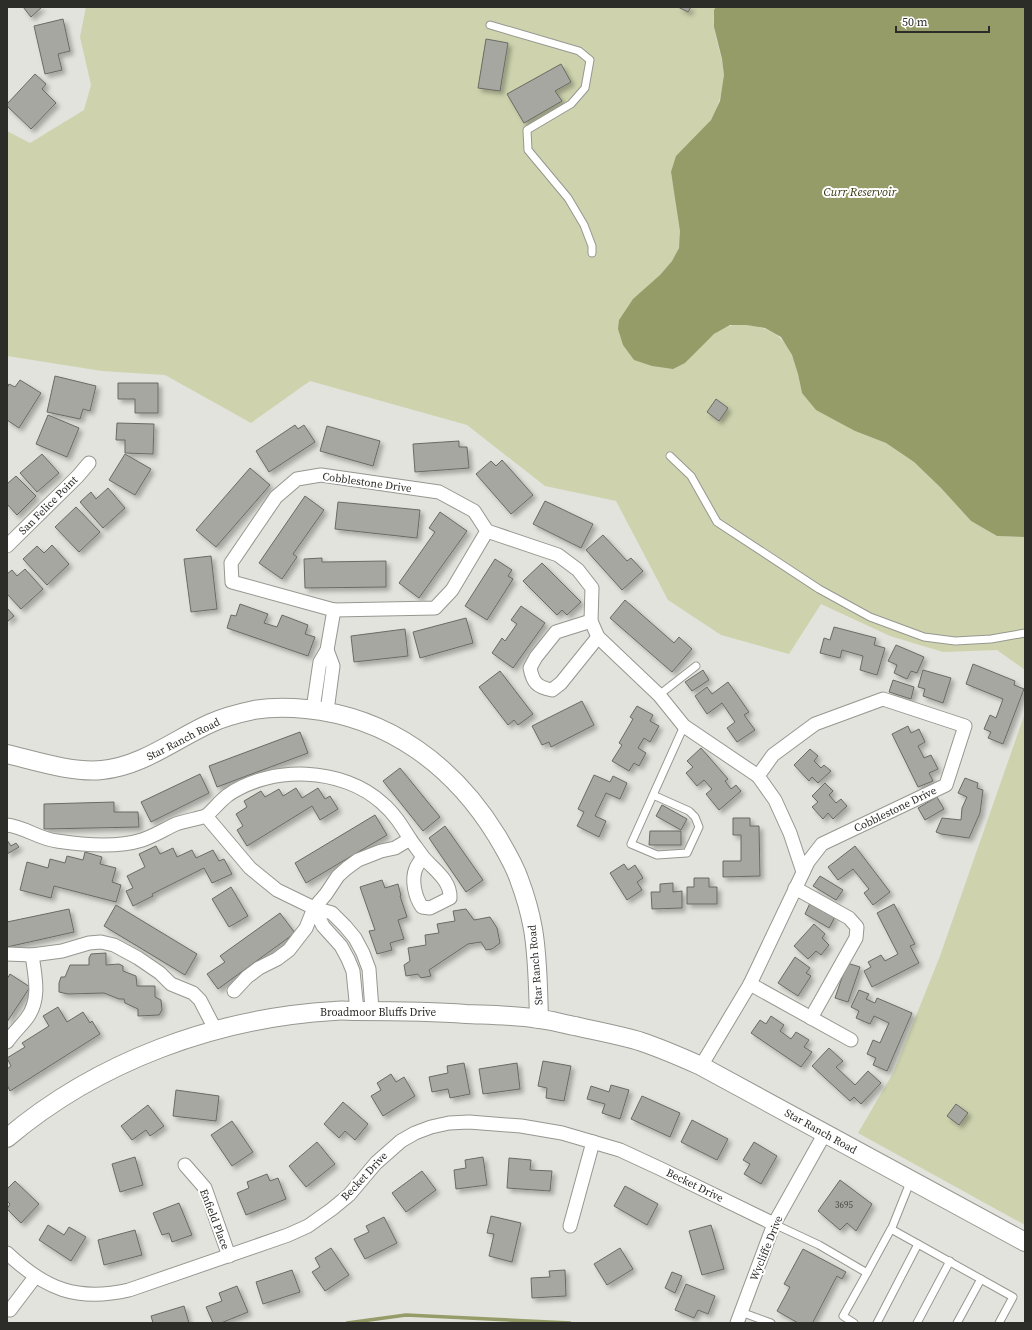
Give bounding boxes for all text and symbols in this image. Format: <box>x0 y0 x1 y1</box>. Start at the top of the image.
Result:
scale bar <box>896 8 989 34</box>
text: 50 m <box>902 14 928 30</box>
water label: Curr Reservoir <box>824 184 898 200</box>
street label: Cobblestone Drive <box>321 469 413 496</box>
street label: San Felice Point <box>16 472 81 538</box>
street label: Star Ranch Road <box>144 714 223 764</box>
street label: Cobblestone Drive <box>851 783 939 836</box>
street label: Star Ranch Road <box>524 923 546 1006</box>
street label: Broadmoor Bluffs Drive <box>320 1005 436 1020</box>
street label: Star Ranch Road <box>782 1105 860 1158</box>
street label: Becket Drive <box>338 1148 391 1204</box>
street label: Becket Drive <box>664 1165 726 1206</box>
street label: Enfield Place <box>196 1187 233 1252</box>
house number: 3695 <box>835 1199 853 1211</box>
street label: Wycliffe Drive <box>747 1213 787 1283</box>

